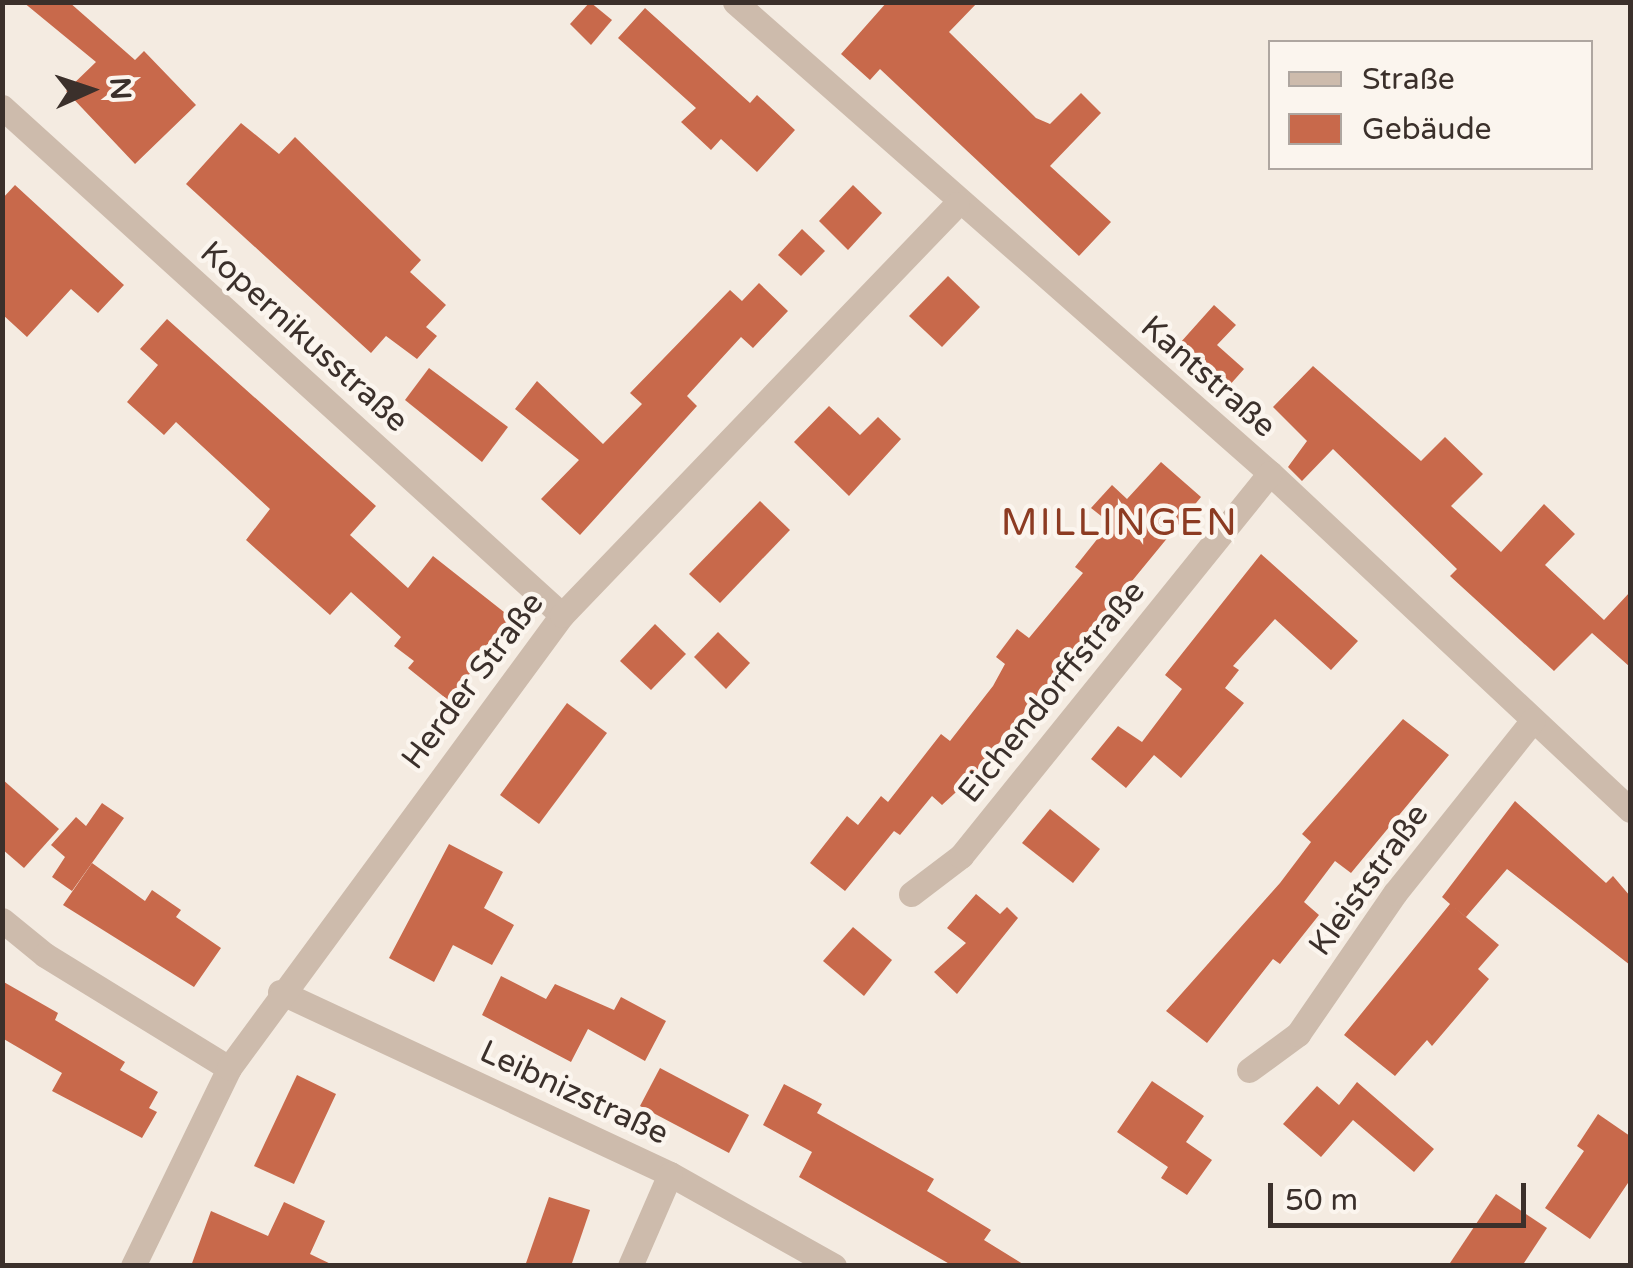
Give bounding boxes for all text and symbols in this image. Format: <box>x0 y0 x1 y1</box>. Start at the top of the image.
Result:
north arrow <box>40 40 140 140</box>
legend <box>1268 40 1593 170</box>
text: Straße <box>1362 61 1455 98</box>
text: N <box>102 76 138 101</box>
text: Gebäude <box>1362 111 1492 148</box>
street label: Kopernikusstraße <box>192 234 416 440</box>
street label: Kantstraße <box>1133 308 1283 446</box>
district label: MILLINGEN <box>1001 501 1239 547</box>
street label: Eichendorffstraße <box>951 573 1153 811</box>
street label: Herder Straße <box>394 585 552 777</box>
street label: Kleiststraße <box>1301 797 1437 963</box>
street label: Leibnizstraße <box>474 1033 674 1153</box>
scale bar <box>1273 1163 1530 1225</box>
text: 50 m <box>1285 1182 1358 1219</box>

